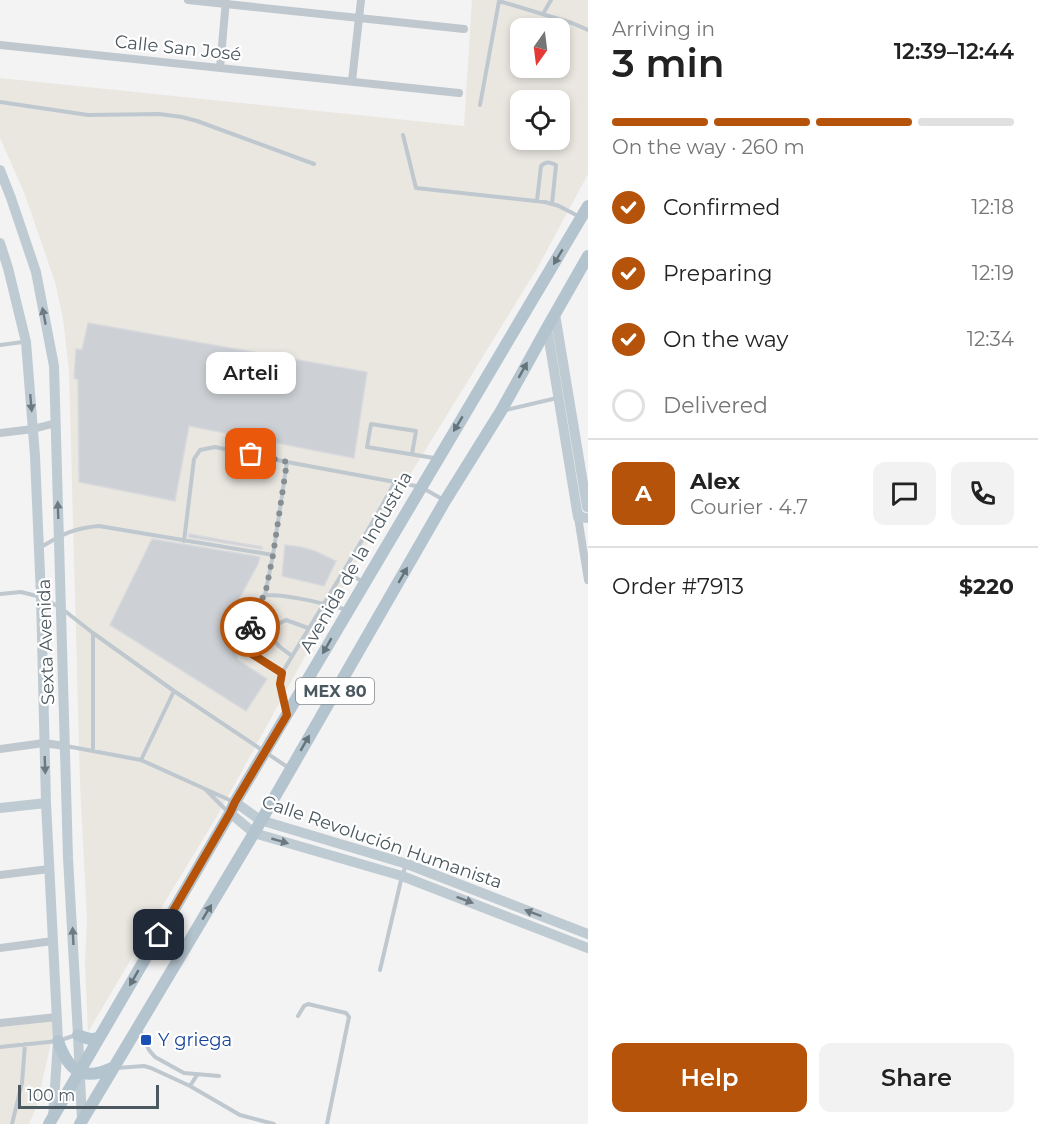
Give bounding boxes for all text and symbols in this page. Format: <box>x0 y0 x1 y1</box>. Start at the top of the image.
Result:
text: Arriving in <box>612 17 715 41</box>
north arrow <box>510 18 570 78</box>
map controls <box>510 18 570 150</box>
street label: Calle San José <box>114 30 242 66</box>
text: 12:39–12:44 <box>894 38 1014 65</box>
text: 3 min <box>612 39 725 87</box>
button: locate <box>510 90 570 150</box>
text: On the way · 260 m <box>612 135 805 159</box>
icon: check <box>612 191 645 224</box>
text: Confirmed <box>663 194 780 221</box>
text: 12:18 <box>971 195 1014 219</box>
one-way arrow <box>553 249 563 266</box>
icon: check <box>612 257 645 290</box>
text: Preparing <box>663 260 772 287</box>
text: 12:19 <box>972 261 1014 285</box>
one-way arrow <box>39 307 48 326</box>
icon: check <box>612 323 645 356</box>
text: On the way <box>663 326 788 353</box>
text: 12:34 <box>967 327 1014 351</box>
callout: Arteli <box>206 352 296 394</box>
text: Arteli <box>223 361 279 385</box>
one-way arrow <box>518 362 528 379</box>
text: Delivered <box>663 392 768 419</box>
one-way arrow <box>26 393 35 412</box>
one-way arrow <box>453 416 464 432</box>
pin <box>225 428 276 479</box>
icon: bag <box>234 437 267 470</box>
button: chat <box>873 462 936 525</box>
button: phone <box>951 462 1014 525</box>
street label: Avenida de la Industria <box>295 467 417 657</box>
text: Alex <box>690 468 740 495</box>
text: A <box>635 480 652 507</box>
text: Courier · 4.7 <box>690 495 808 519</box>
one-way arrow <box>54 501 63 520</box>
one-way arrow <box>397 566 407 583</box>
text: Order #7913 <box>612 573 744 600</box>
text: $220 <box>959 573 1014 600</box>
street label: Sexta Avenida <box>33 579 59 705</box>
courier <box>220 597 280 657</box>
icon: bike <box>234 611 267 644</box>
one-way arrow <box>322 638 332 655</box>
road number: MEX 80 <box>296 678 374 704</box>
one-way arrow <box>299 735 310 751</box>
one-way arrow <box>40 756 49 775</box>
street label: Calle Revolución Humanista <box>259 790 505 894</box>
one-way arrow <box>271 837 289 846</box>
one-way arrow <box>457 895 475 905</box>
one-way arrow <box>201 904 212 920</box>
one-way arrow <box>524 908 542 918</box>
pin <box>133 909 184 960</box>
icon: home <box>142 918 175 951</box>
one-way arrow <box>68 926 77 945</box>
one-way arrow <box>128 970 139 986</box>
place label: Y griega <box>158 1029 232 1051</box>
marker: Y griega <box>139 1033 153 1047</box>
button: Help <box>612 1043 807 1112</box>
button: Share <box>819 1043 1014 1112</box>
scale bar <box>18 1082 159 1110</box>
text: 100 m <box>27 1086 75 1105</box>

